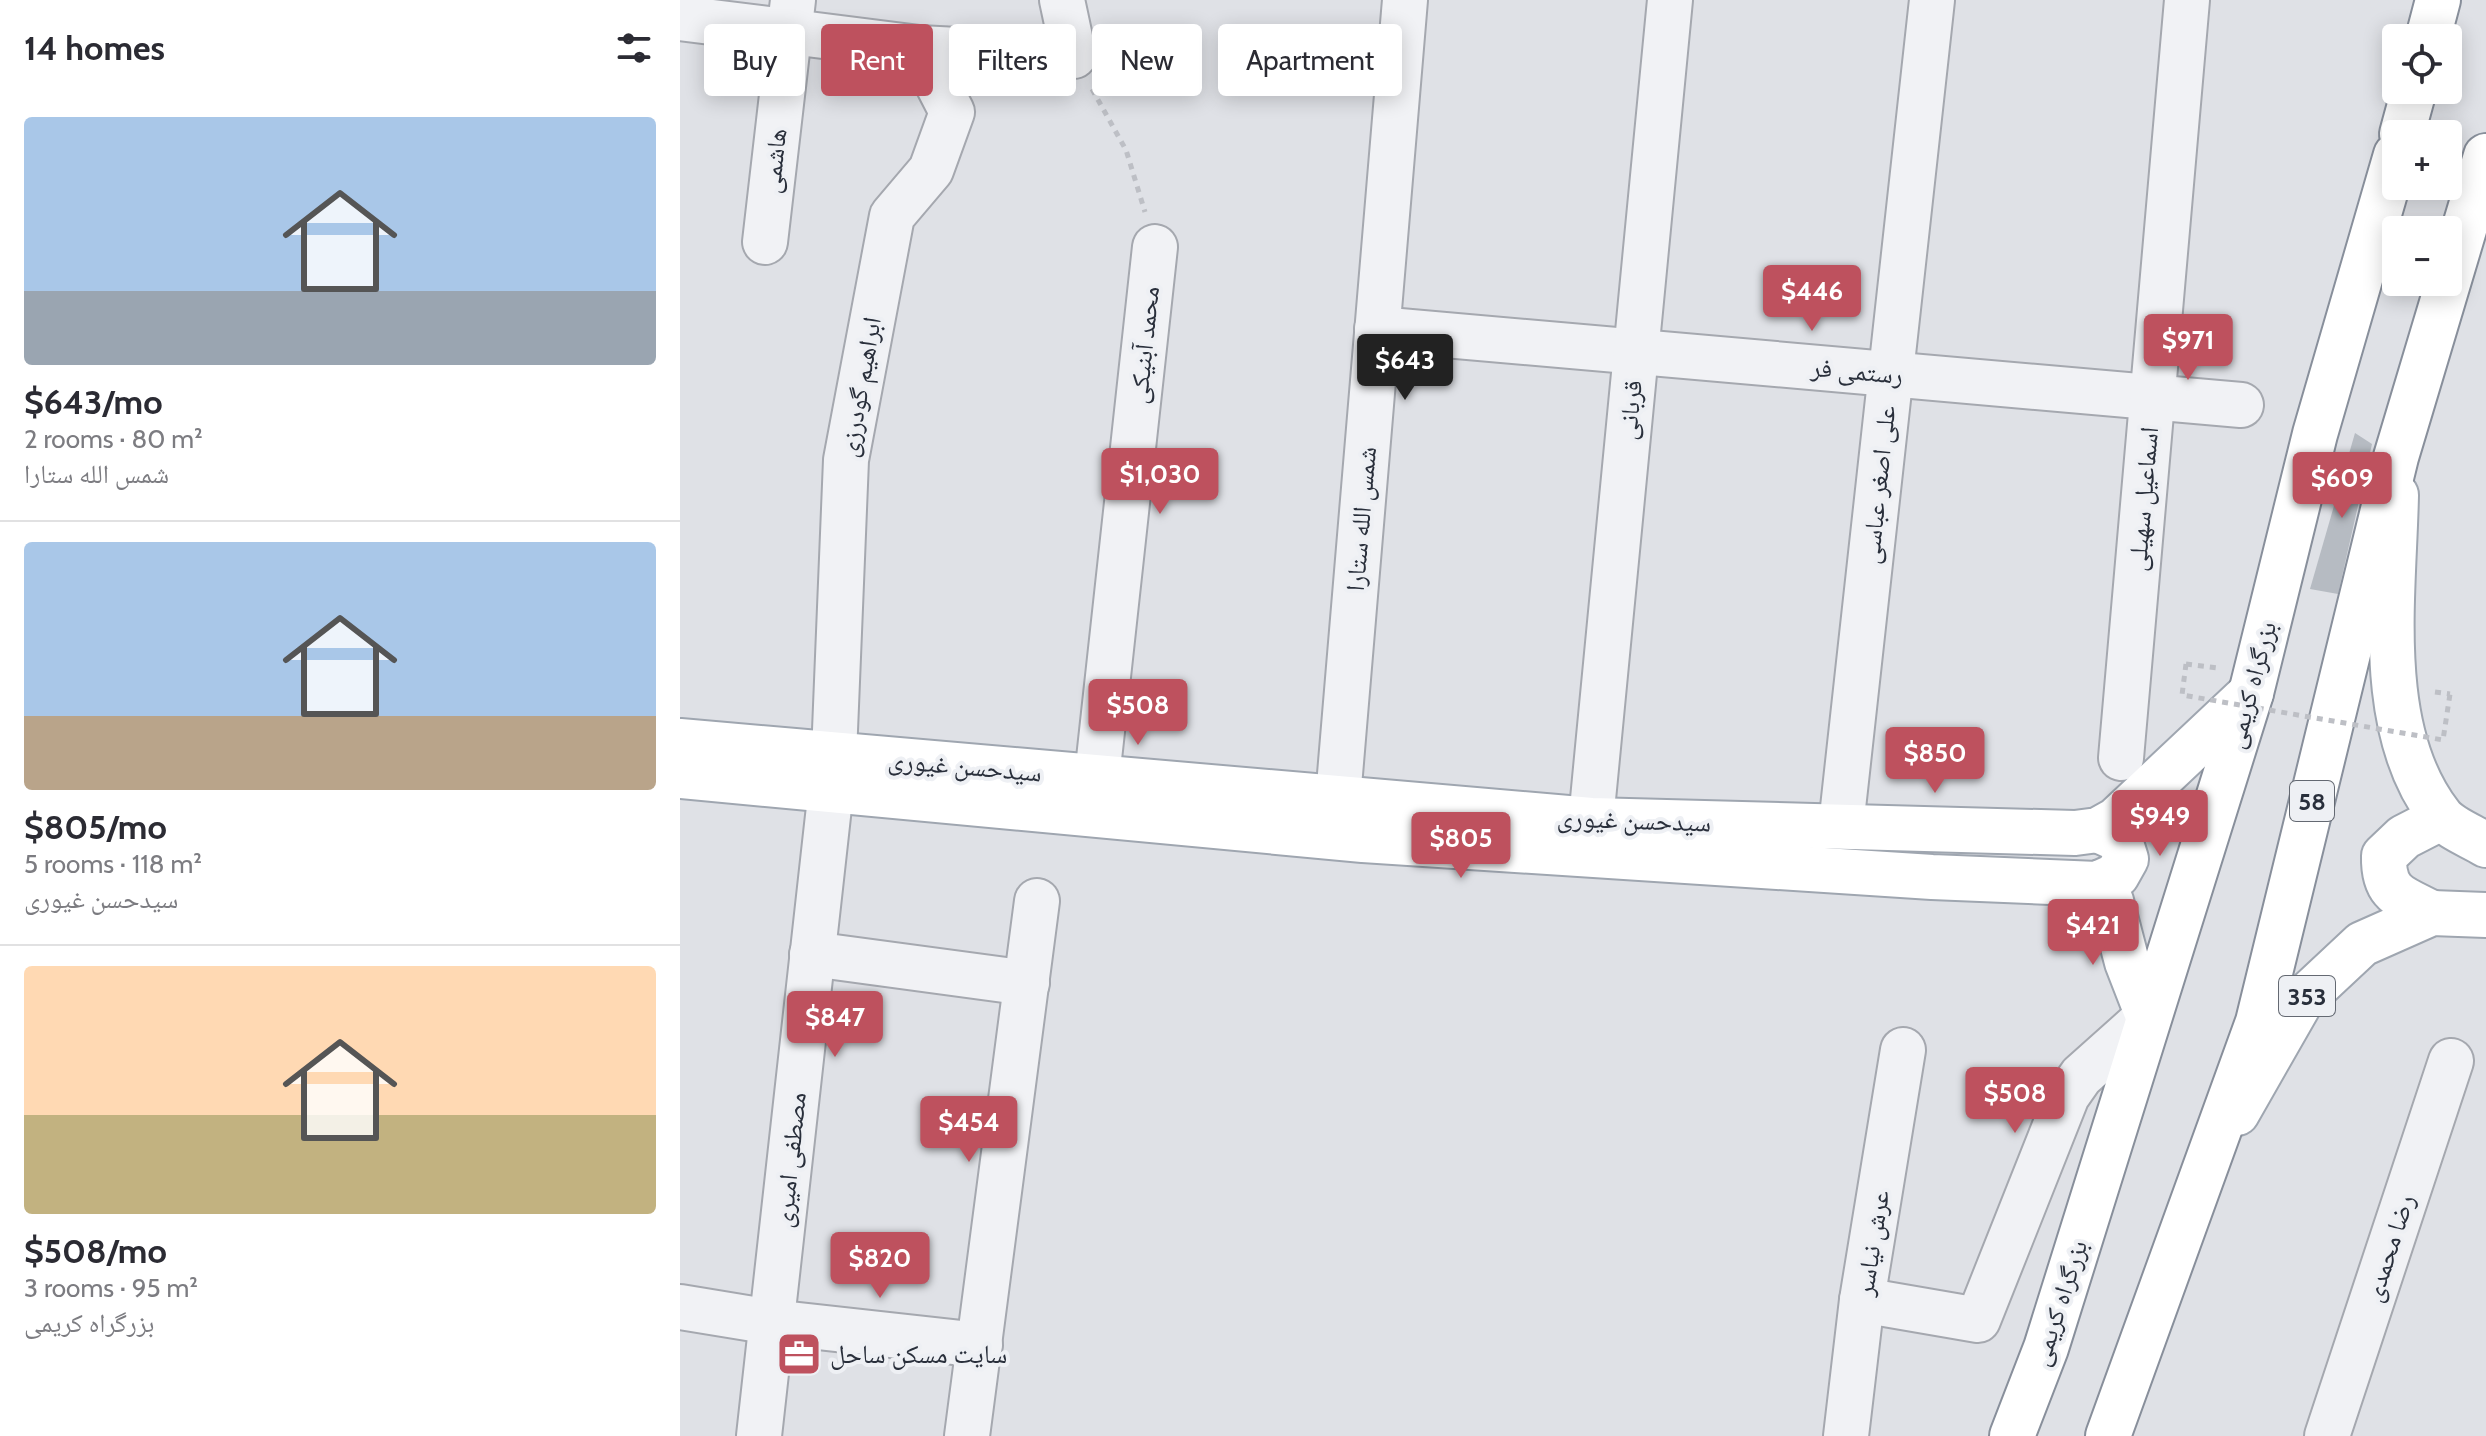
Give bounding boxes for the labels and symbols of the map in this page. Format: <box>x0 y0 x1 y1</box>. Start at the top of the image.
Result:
street label: هاشمی <box>755 127 793 195</box>
pin: $446 <box>1765 265 1859 333</box>
street label: محمد آبنیکی <box>1122 285 1166 405</box>
street label: ابراهیم گودرزی <box>832 314 889 460</box>
pin: $971 <box>2141 314 2235 382</box>
pin: $643 <box>1358 334 1452 402</box>
street label: رستمی فر <box>1809 351 1904 391</box>
street label: قربانی <box>1611 378 1649 442</box>
street label: علی اصغر عباسی <box>1854 404 1902 566</box>
street label: اسماعیل سهیلی <box>2121 425 2165 573</box>
street label: شمس الله ستارا <box>1339 445 1383 593</box>
pin: $1,030 <box>1095 448 1225 516</box>
pin: $609 <box>2295 452 2389 520</box>
street label: بزرگراه کریمی <box>2219 618 2283 752</box>
pin: $508 <box>1091 679 1185 747</box>
pin: $850 <box>1888 727 1982 795</box>
street label: سیدحسن غیوری <box>887 743 1043 789</box>
road number: 58 <box>2290 781 2334 821</box>
pin: $949 <box>2113 790 2207 858</box>
street label: سیدحسن غیوری <box>1556 801 1712 839</box>
pin: $805 <box>1414 812 1508 880</box>
pin: $421 <box>2046 899 2140 967</box>
road number: 353 <box>2279 976 2335 1016</box>
pin: $847 <box>788 991 882 1059</box>
pin: $508 <box>1968 1067 2062 1135</box>
street label: مصطفی امیری <box>767 1091 813 1229</box>
pin: $454 <box>922 1096 1016 1164</box>
street label: عرش نیاسر <box>1848 1188 1896 1299</box>
street label: رضا محمدی <box>2357 1190 2421 1306</box>
pin: $820 <box>833 1232 927 1300</box>
street label: بزرگراه کریمی <box>2024 1236 2094 1370</box>
office icon: سایت مسکن ساحل <box>775 1330 823 1378</box>
place label: سایت مسکن ساحل <box>830 1338 1007 1370</box>

